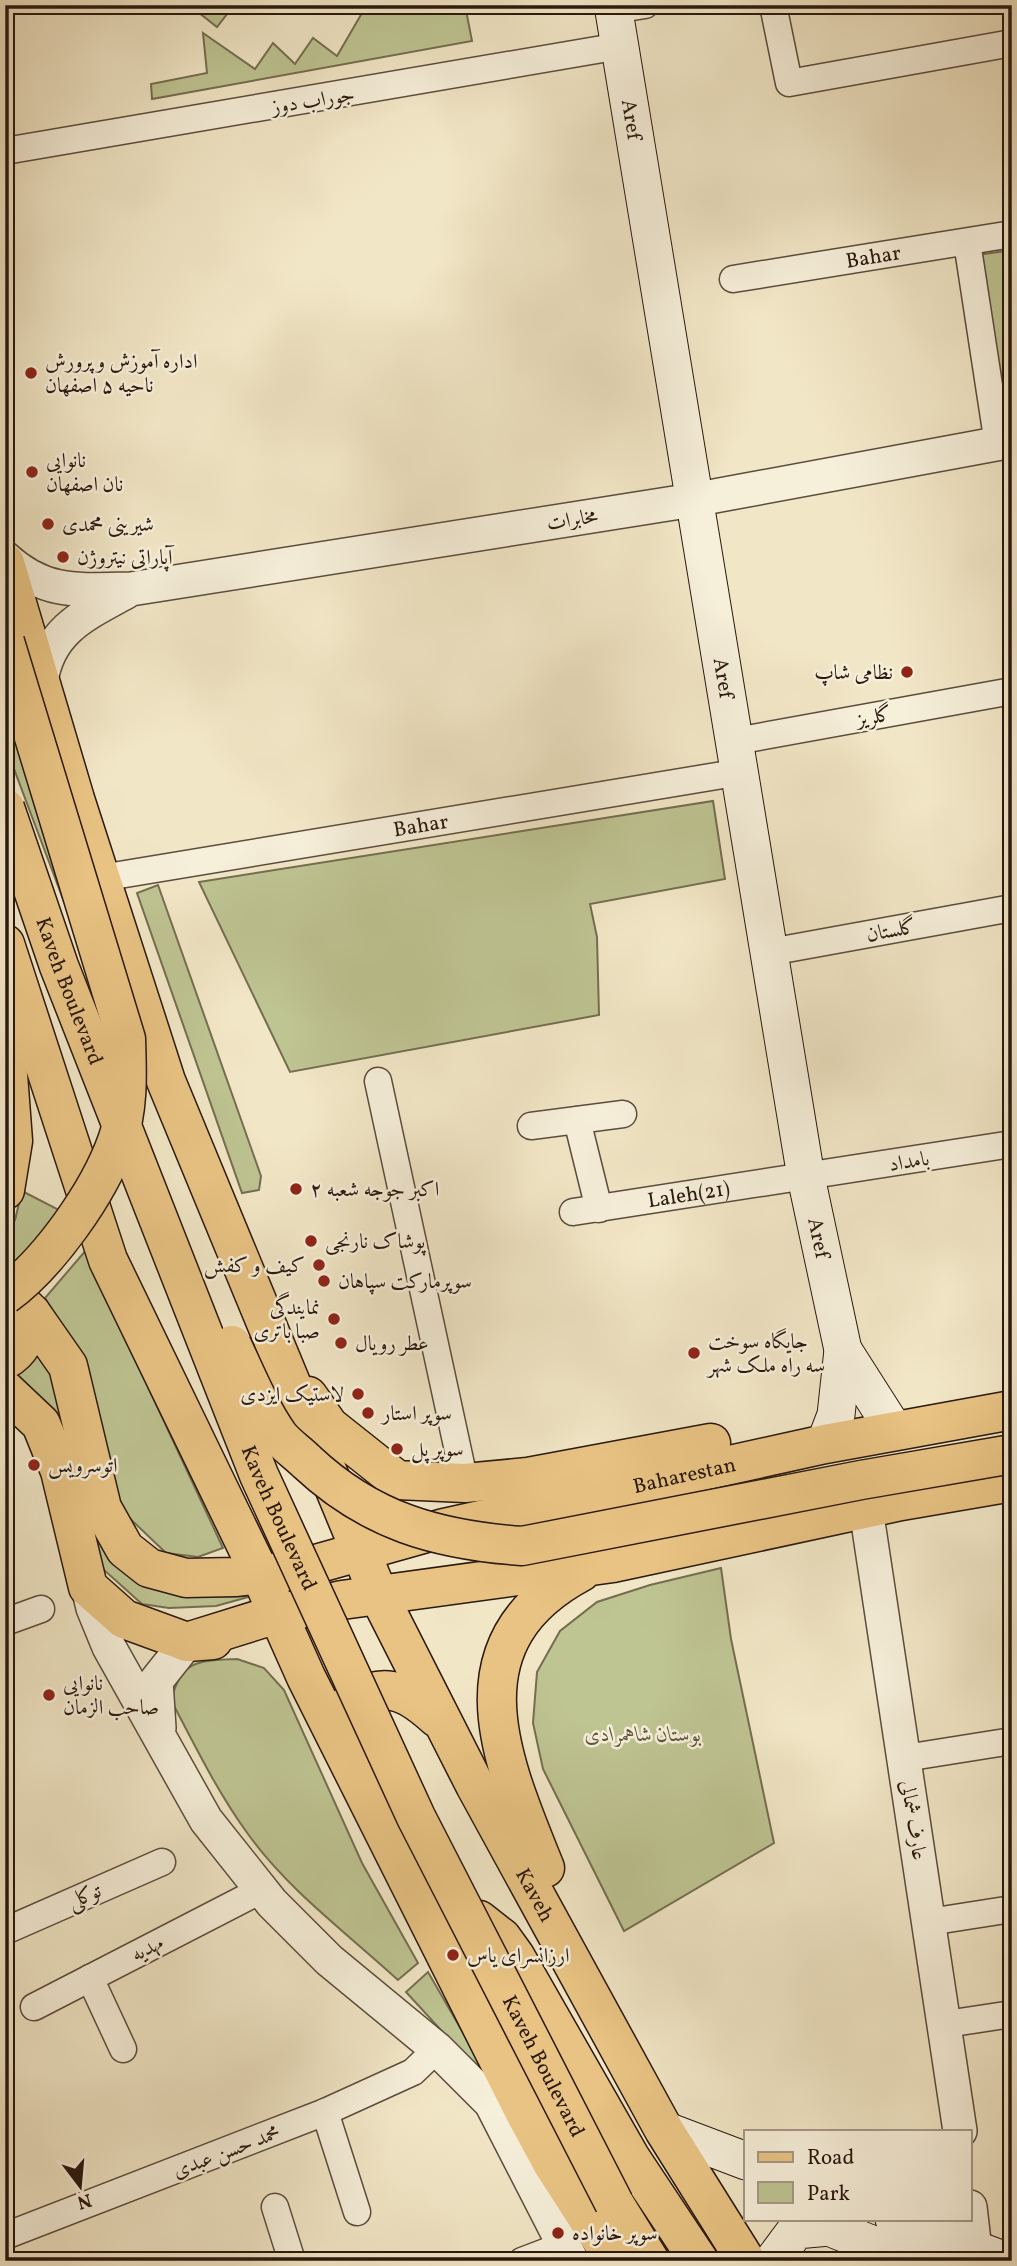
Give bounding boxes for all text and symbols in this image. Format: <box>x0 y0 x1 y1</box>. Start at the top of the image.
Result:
street label: جوراب دوز <box>268 81 357 123</box>
street label: Aref <box>613 97 648 144</box>
street label: Bahar <box>844 239 903 277</box>
place label: اداره آموزش و پرورش ناحیه ۵ اصفهان <box>45 348 197 401</box>
marker: اداره آموزش و پرورش ناحیه ۵ اصفهان <box>23 365 39 381</box>
place label: نانوایی نان اصفهان <box>46 447 123 500</box>
marker: نانوایی نان اصفهان <box>24 464 40 480</box>
street label: مخابرات <box>545 502 600 539</box>
place label: شیرینی محمدی <box>62 511 154 540</box>
marker: شیرینی محمدی <box>40 516 56 532</box>
place label: آپاراتی نیتروژن <box>77 544 175 573</box>
marker: آپاراتی نیتروژن <box>55 549 71 565</box>
street label: Aref <box>705 656 740 702</box>
place label: نظامی شاپ <box>814 659 893 688</box>
marker: نظامی شاپ <box>899 664 915 680</box>
street label: گلریز <box>852 700 894 735</box>
street label: Bahar <box>391 808 451 845</box>
street label: گلستان <box>864 913 919 950</box>
street label: Kaveh Boulevard <box>27 914 110 1070</box>
street label: بامداد <box>887 1145 932 1180</box>
street label: Laleh(21) <box>646 1175 732 1216</box>
place label: اکبر جوجه شعبه ۲ <box>310 1176 439 1205</box>
marker: اکبر جوجه شعبه ۲ <box>288 1181 304 1197</box>
street label: Aref <box>799 1215 836 1263</box>
place label: پوشاک نارنجی <box>325 1228 426 1257</box>
marker: پوشاک نارنجی <box>303 1233 319 1249</box>
place label: کیف و کفش <box>204 1252 305 1281</box>
marker: کیف و کفش <box>311 1257 327 1273</box>
place label: سوپرمارکت سپاهان <box>338 1268 472 1297</box>
marker: سوپرمارکت سپاهان <box>316 1273 332 1289</box>
place label: نمایندگی صبا باتری <box>254 1291 320 1347</box>
marker: نمایندگی صبا باتری <box>326 1311 342 1327</box>
place label: جایگاه سوخت سه راه ملک شهر <box>706 1328 825 1381</box>
place label: عطر رویال <box>355 1330 429 1359</box>
marker: عطر رویال <box>333 1335 349 1351</box>
marker: جایگاه سوخت سه راه ملک شهر <box>686 1345 702 1361</box>
place label: لاستیک ایزدی <box>240 1381 344 1410</box>
marker: لاستیک ایزدی <box>350 1386 366 1402</box>
place label: سوپر استار <box>380 1400 452 1429</box>
marker: سوپر استار <box>360 1405 376 1421</box>
place label: سوپر پل <box>411 1436 464 1465</box>
street label: Kaveh Boulevard <box>233 1441 323 1595</box>
marker: سوپر پل <box>389 1441 405 1457</box>
street label: Baharestan <box>630 1451 739 1502</box>
place label: اتوسرویس <box>48 1452 118 1481</box>
marker: اتوسرویس <box>26 1457 42 1473</box>
place label: نانوایی صاحب الزمان <box>63 1670 159 1723</box>
marker: نانوایی صاحب الزمان <box>41 1687 57 1703</box>
park label: بوستان شاهمرادی <box>585 1721 701 1750</box>
street label: عارف شمالی <box>892 1778 933 1862</box>
street label: Kaveh <box>507 1863 560 1928</box>
street label: توکلی <box>63 1877 107 1918</box>
street label: مهدیه <box>126 1929 169 1970</box>
place label: ارزانسرای یاس <box>467 1942 570 1971</box>
marker: ارزانسرای یاس <box>445 1947 461 1963</box>
street label: Kaveh Boulevard <box>494 1991 591 2143</box>
street label: محمد حسن عبدی <box>168 2118 285 2186</box>
legend <box>744 2130 972 2220</box>
text: Road <box>807 2144 854 2173</box>
north arrow <box>46 2150 116 2220</box>
text: Park <box>807 2180 850 2209</box>
text: N <box>74 2186 94 2215</box>
place label: سوپر خانواده <box>572 2220 658 2249</box>
marker: سوپر خانواده <box>550 2225 566 2241</box>

